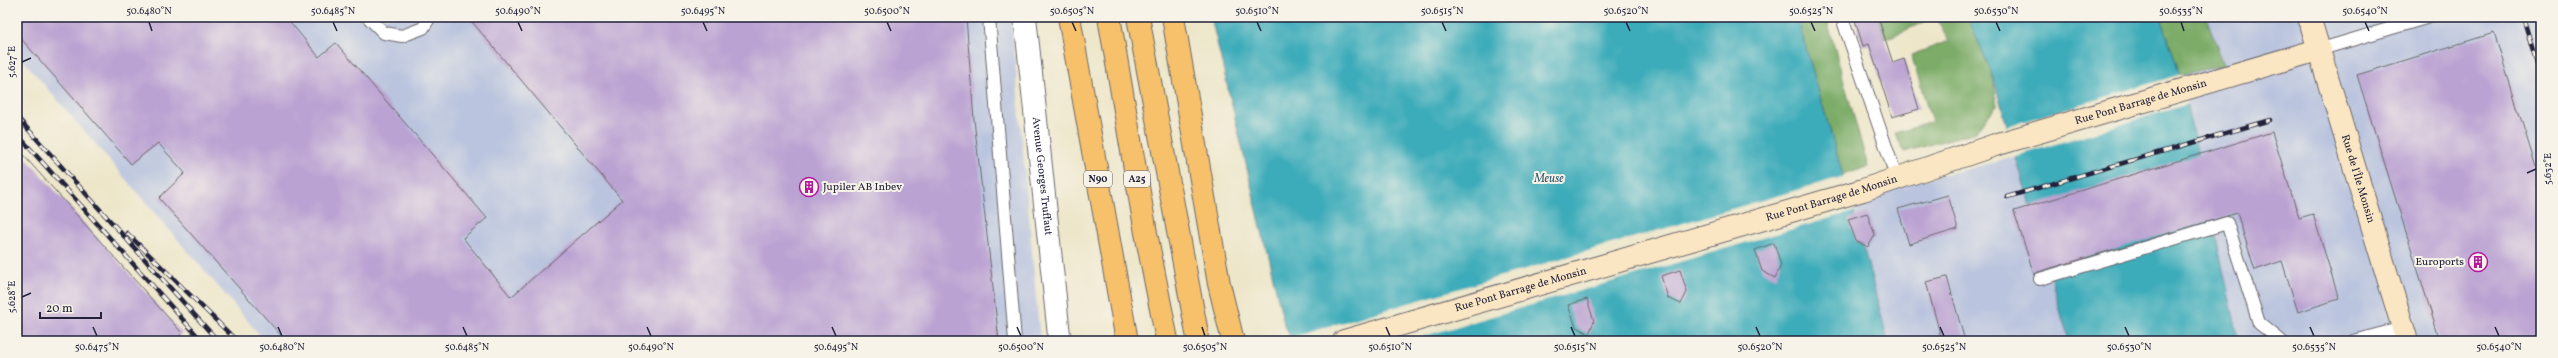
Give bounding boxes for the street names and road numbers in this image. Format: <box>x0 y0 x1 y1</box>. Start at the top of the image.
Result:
street label: Rue Pont Barrage de Monsin <box>2073 76 2209 129</box>
street label: Avenue Georges Truffaut <box>1028 116 1056 236</box>
street label: Rue de l'Île Monsin <box>2337 133 2379 225</box>
road number: N90 <box>1084 171 1112 187</box>
road number: A25 <box>1124 171 1150 187</box>
street label: Rue Pont Barrage de Monsin <box>1764 171 1900 225</box>
street label: Rue Pont Barrage de Monsin <box>1453 263 1589 316</box>

